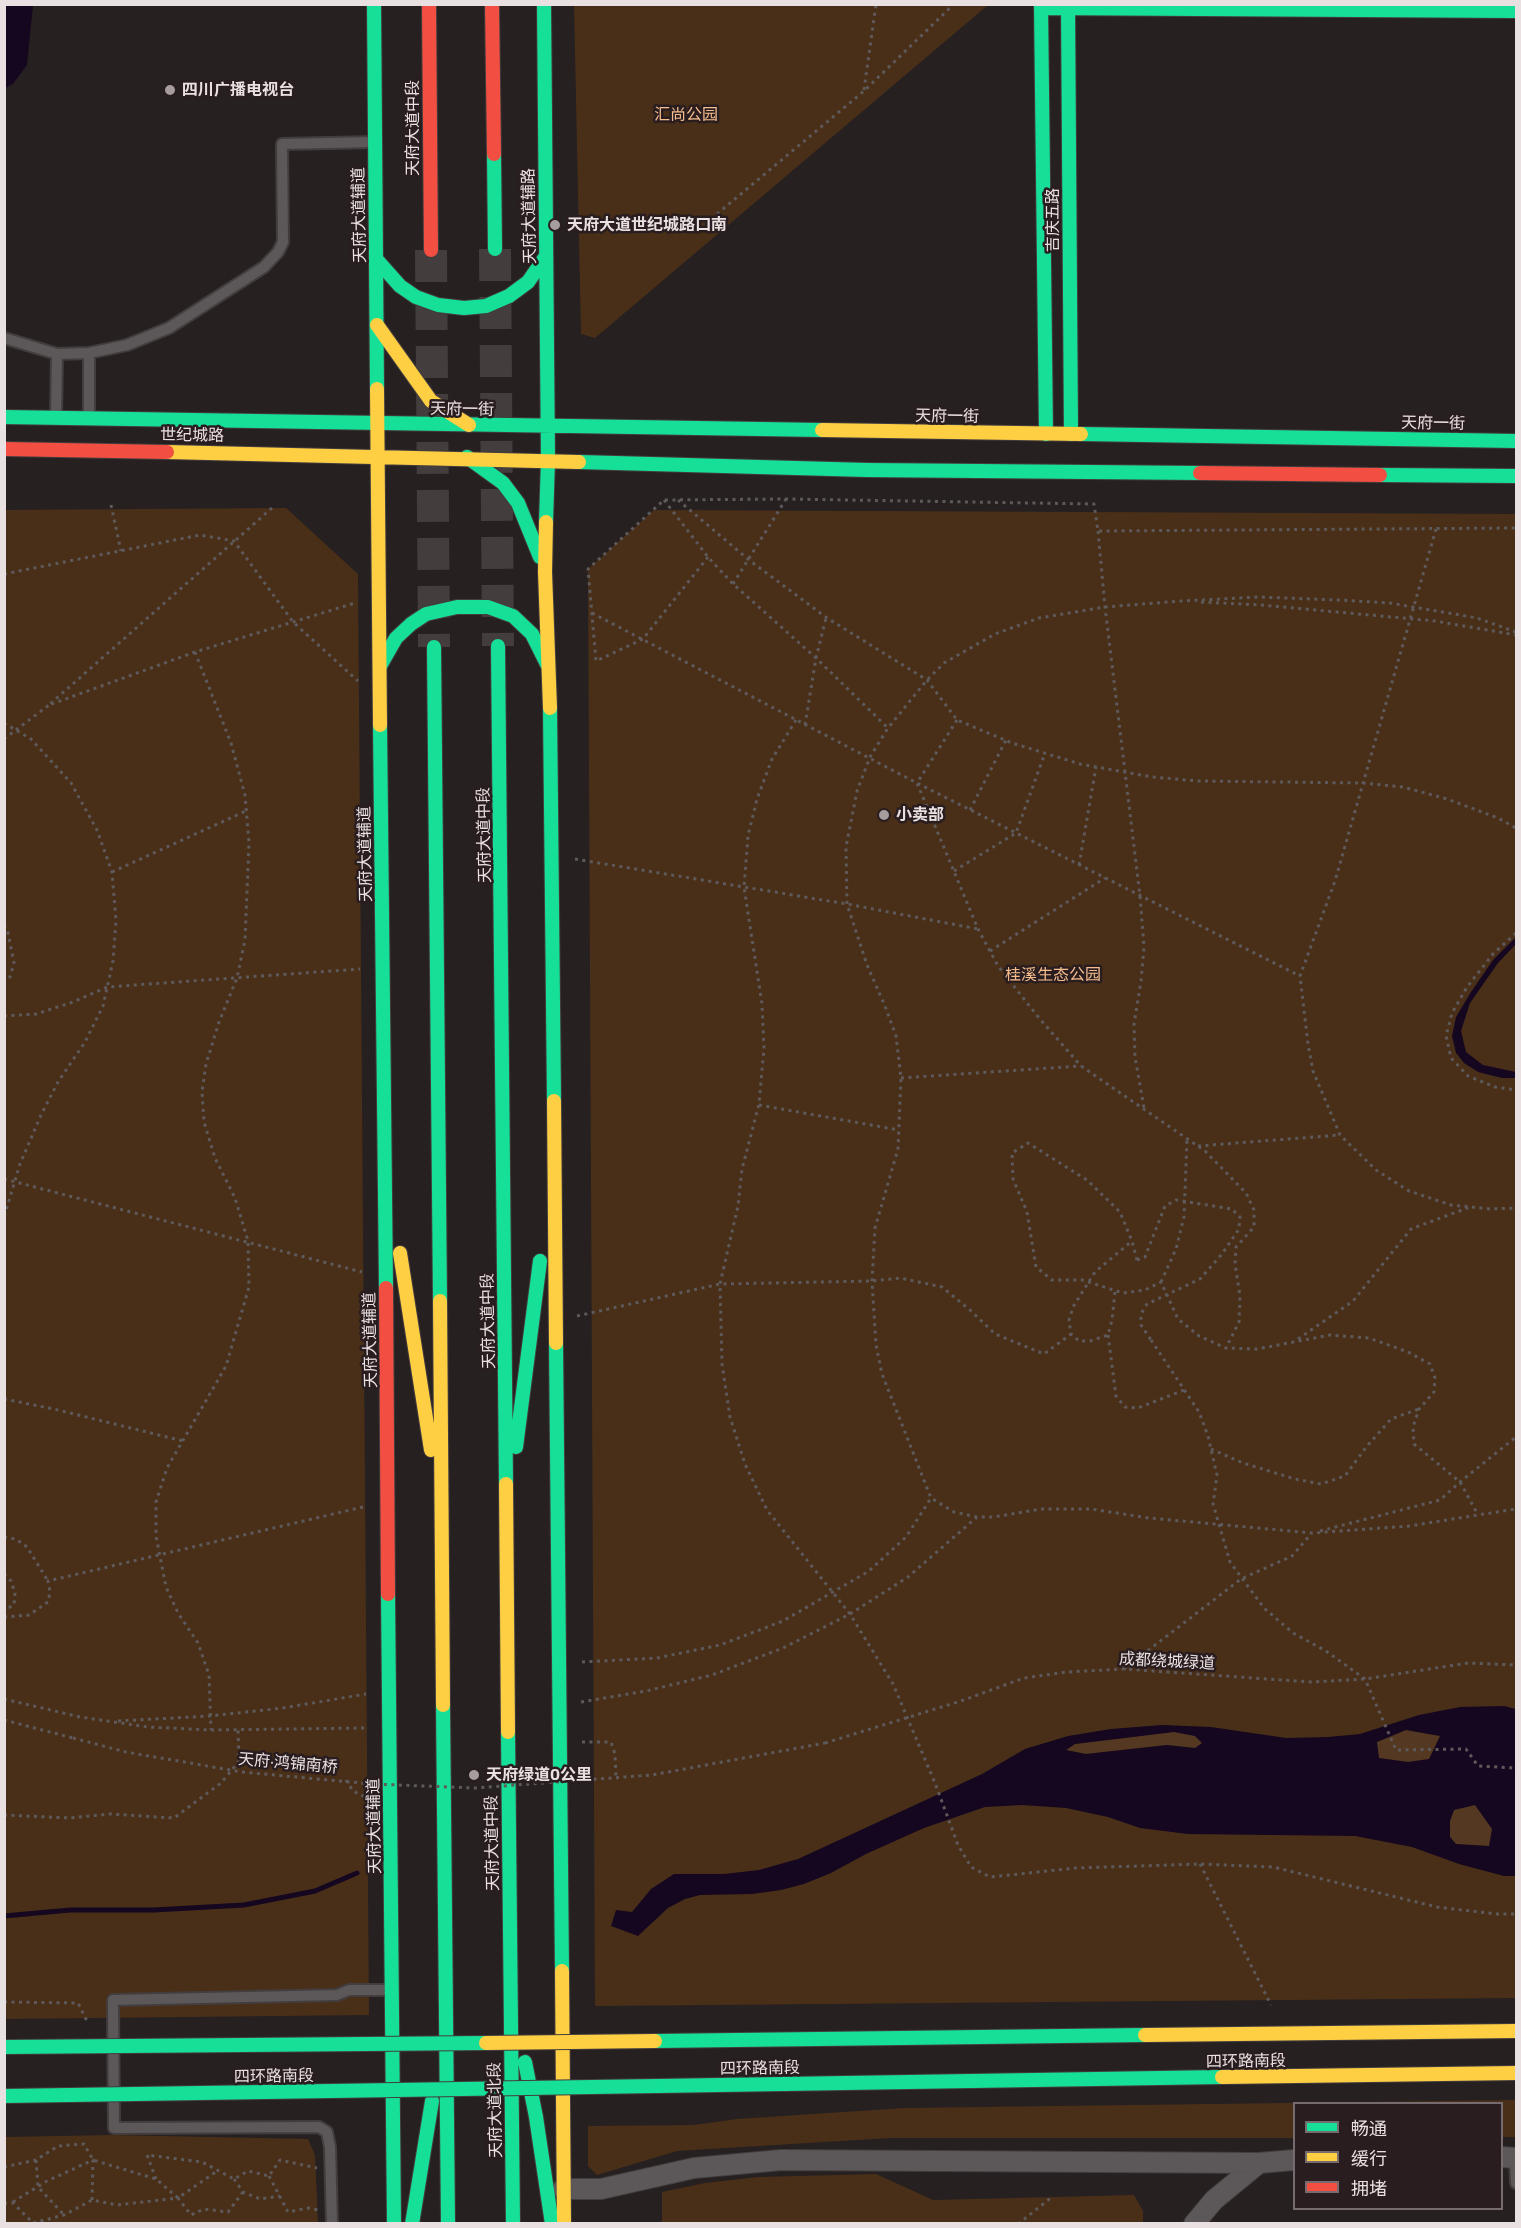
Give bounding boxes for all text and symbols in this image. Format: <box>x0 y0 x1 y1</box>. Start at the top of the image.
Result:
place label: 四川广播电视台 <box>182 80 294 100</box>
street label: 天府大道中段 <box>403 80 423 176</box>
marker: 四川广播电视台 <box>163 83 177 97</box>
park label: 汇尚公园 <box>654 105 718 125</box>
street label: 天府大道辅道 <box>349 167 369 263</box>
street label: 天府大道辅路 <box>519 168 539 264</box>
street label: 吉庆五路 <box>1043 188 1063 252</box>
place label: 天府大道世纪城路口南 <box>567 215 727 235</box>
marker: 天府大道世纪城路口南 <box>548 218 562 232</box>
street label: 天府一街 <box>430 399 494 419</box>
street label: 天府一街 <box>915 406 979 426</box>
street label: 天府一街 <box>1401 413 1465 433</box>
street label: 世纪城路 <box>160 425 224 445</box>
street label: 天府大道中段 <box>474 787 494 883</box>
place label: 小卖部 <box>896 805 944 825</box>
street label: 天府大道辅道 <box>355 806 375 902</box>
marker: 小卖部 <box>877 808 891 822</box>
park label: 桂溪生态公园 <box>1005 965 1101 985</box>
street label: 天府大道中段 <box>478 1273 498 1369</box>
street label: 天府大道辅道 <box>360 1292 380 1388</box>
street label: 成都绕城绿道 <box>1119 1649 1215 1673</box>
street label: 天府·鸿锦南桥 <box>237 1749 339 1777</box>
place label: 天府绿道0公里 <box>486 1765 592 1785</box>
marker: 天府绿道0公里 <box>467 1768 481 1782</box>
street label: 天府大道辅道 <box>364 1778 384 1874</box>
street label: 天府大道中段 <box>482 1795 502 1891</box>
street label: 四环路南段 <box>1206 2051 1286 2071</box>
street label: 四环路南段 <box>720 2058 800 2078</box>
street label: 天府大道北段 <box>485 2062 505 2158</box>
street label: 四环路南段 <box>234 2066 314 2086</box>
legend <box>1293 2102 1503 2210</box>
text: 畅通 <box>1351 2117 1387 2139</box>
text: 缓行 <box>1351 2147 1387 2169</box>
text: 拥堵 <box>1351 2177 1387 2199</box>

